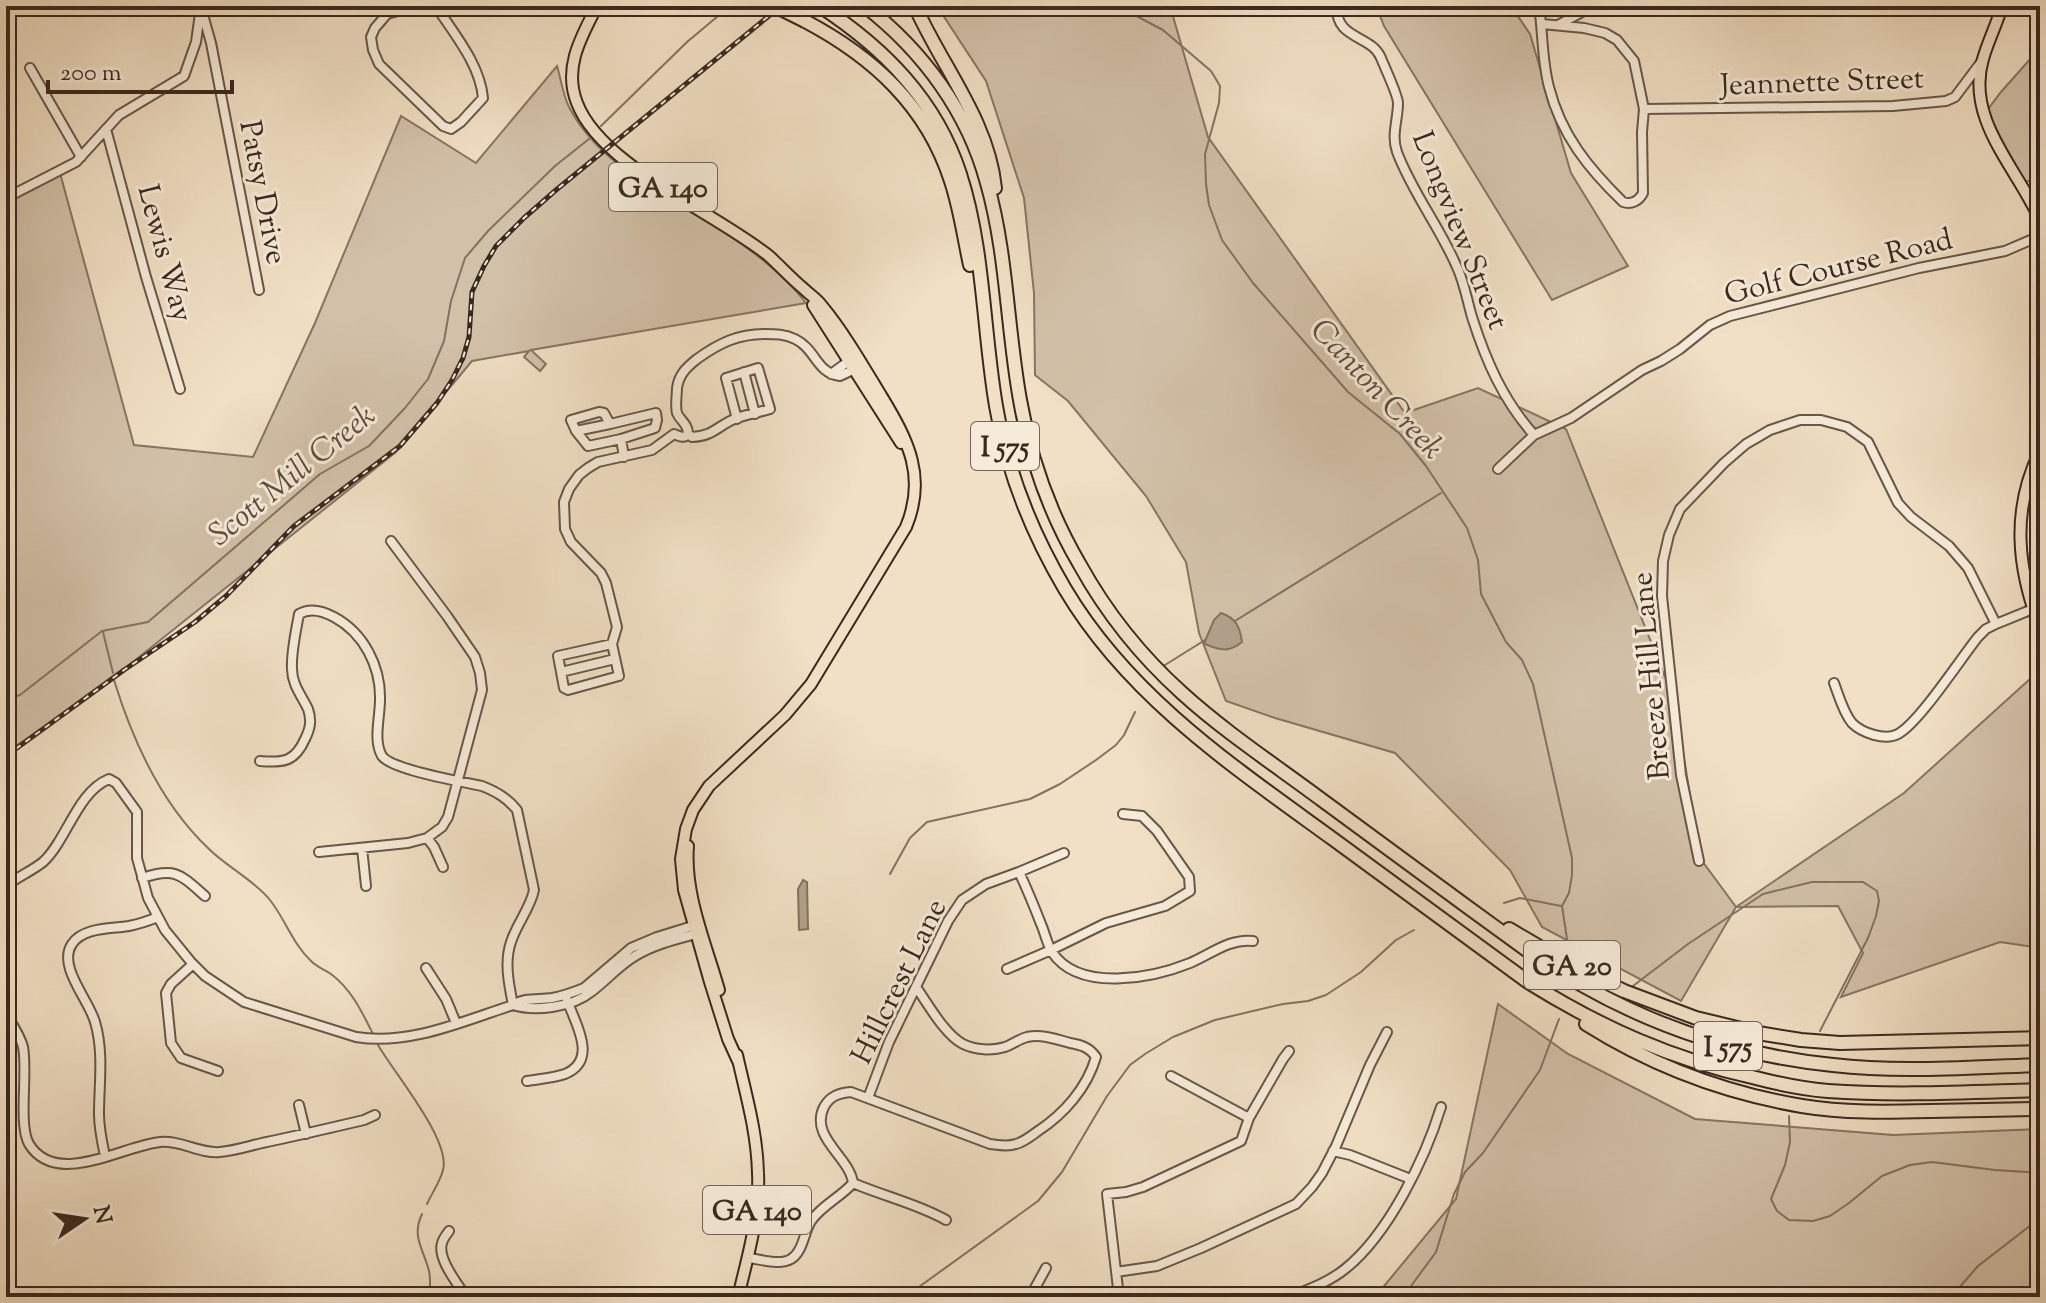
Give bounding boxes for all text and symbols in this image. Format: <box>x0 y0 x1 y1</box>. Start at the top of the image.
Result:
scale bar <box>48 44 232 94</box>
text: 200 m <box>60 57 122 91</box>
street label: Jeannette Street <box>1717 58 1925 109</box>
street label: Patsy Drive <box>227 117 297 268</box>
street label: Longview Street <box>1399 125 1518 337</box>
road number: GA 140 <box>609 163 717 211</box>
street label: Lewis Way <box>125 180 203 327</box>
street label: Golf Course Road <box>1720 219 1957 318</box>
water label: Canton Creek <box>1298 309 1453 471</box>
water label: Scott Mill Creek <box>199 395 386 558</box>
road number: I 575 <box>971 422 1039 470</box>
street label: Breeze Hill Lane <box>1622 570 1683 782</box>
street label: Hillcrest Lane <box>842 892 959 1072</box>
road number: GA 20 <box>1524 941 1620 989</box>
road number: I 575 <box>1694 1022 1762 1070</box>
north arrow <box>44 1179 124 1259</box>
road number: GA 140 <box>703 1186 811 1234</box>
text: N <box>83 1203 118 1228</box>

